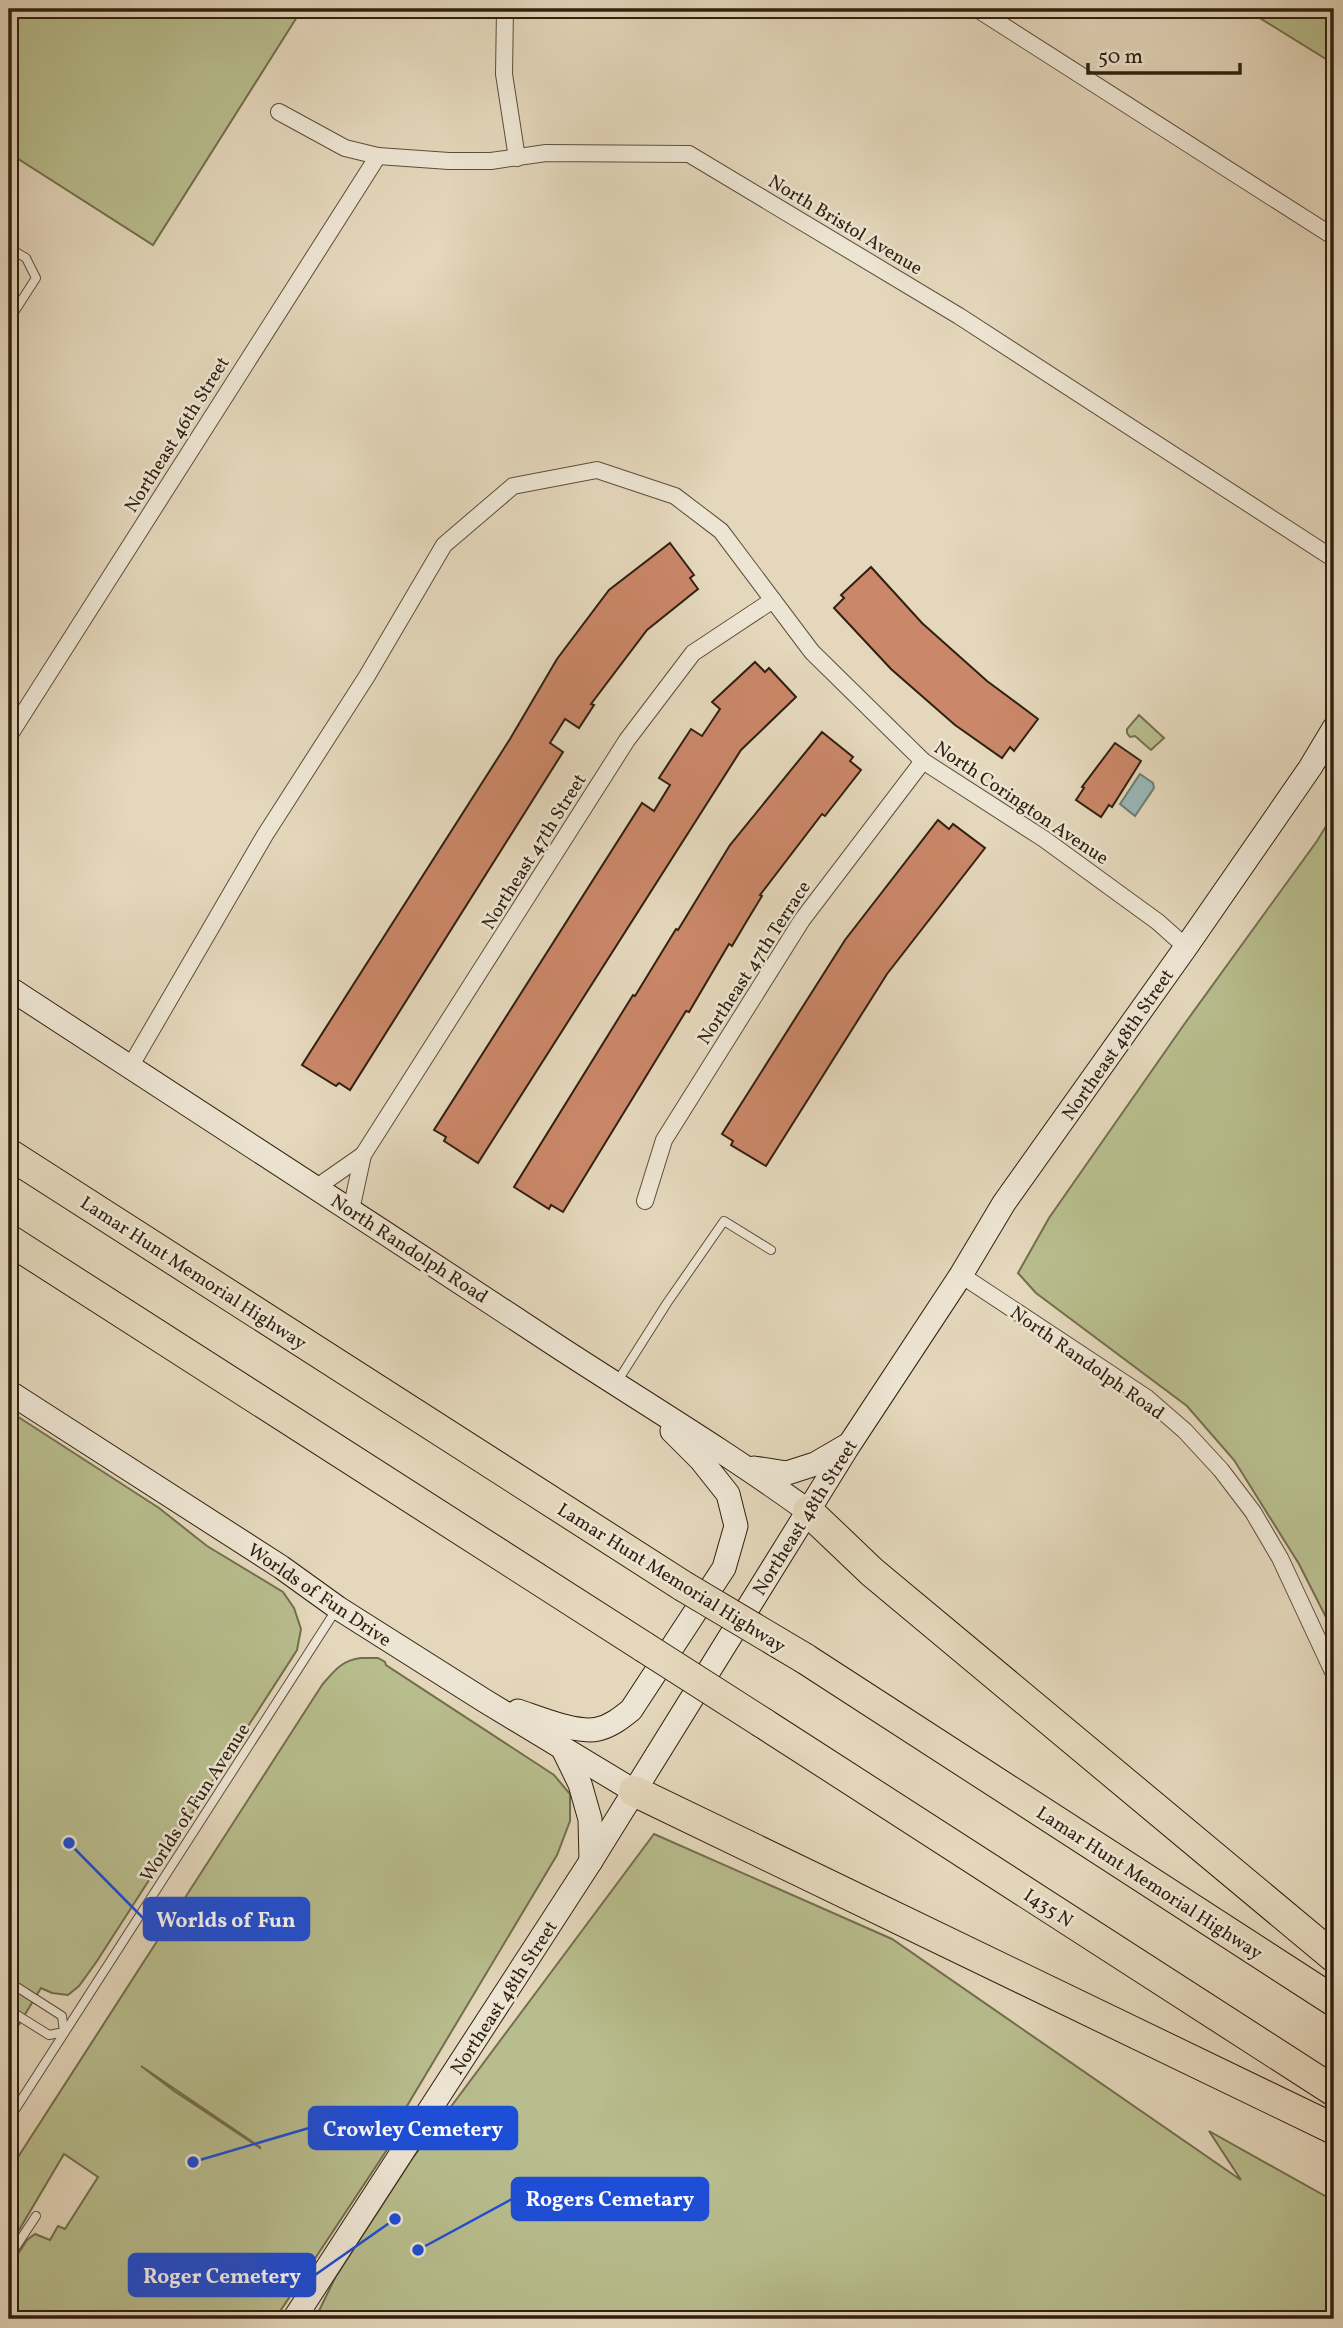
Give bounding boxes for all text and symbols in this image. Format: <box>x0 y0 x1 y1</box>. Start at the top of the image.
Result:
scale bar <box>1088 32 1240 76</box>
text: 50 m <box>1098 43 1143 72</box>
street label: North Bristol Avenue <box>763 169 927 282</box>
street label: Northeast 46th Street <box>119 352 236 518</box>
street label: North Corington Avenue <box>929 736 1113 872</box>
street label: Northeast 47th Street <box>476 769 593 935</box>
street label: Northeast 47th Terrace <box>692 876 818 1050</box>
street label: Northeast 48th Street <box>1057 964 1181 1126</box>
street label: North Randolph Road <box>325 1189 493 1310</box>
street label: Lamar Hunt Memorial Highway <box>75 1191 311 1357</box>
street label: North Randolph Road <box>1005 1301 1169 1427</box>
street label: Northeast 48th Street <box>747 1435 864 1601</box>
street label: Lamar Hunt Memorial Highway <box>552 1497 790 1660</box>
street label: Worlds of Fun Drive <box>242 1538 396 1654</box>
street label: Worlds of Fun Avenue <box>135 1719 257 1887</box>
street label: Lamar Hunt Memorial Highway <box>1031 1801 1267 1967</box>
street label: I435 N <box>1018 1883 1078 1934</box>
callout: Worlds of Fun <box>144 1898 309 1940</box>
text: Worlds of Fun <box>156 1907 296 1936</box>
street label: Northeast 48th Street <box>445 1915 565 2080</box>
callout: Crowley Cemetery <box>309 2107 517 2149</box>
text: Crowley Cemetery <box>323 2116 503 2145</box>
callout: Rogers Cemetary <box>512 2178 708 2220</box>
text: Rogers Cemetary <box>526 2186 694 2215</box>
callout: Roger Cemetery <box>129 2254 315 2296</box>
text: Roger Cemetery <box>143 2263 301 2292</box>

